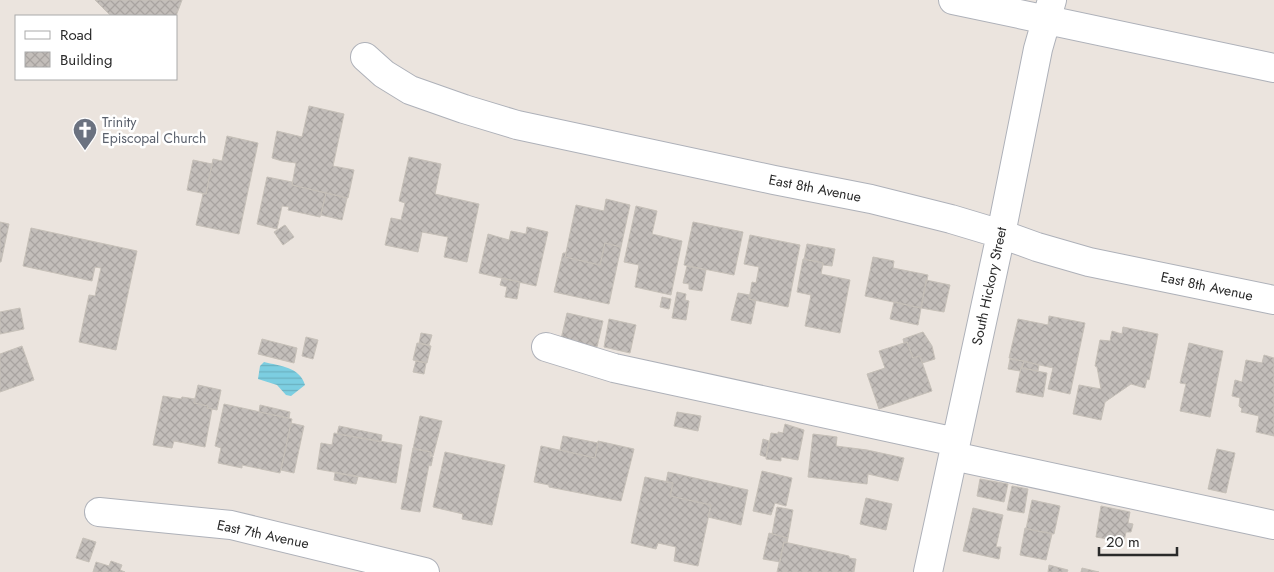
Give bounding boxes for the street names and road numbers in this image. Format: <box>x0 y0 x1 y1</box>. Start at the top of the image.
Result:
street label: East 8th Avenue <box>767 169 863 207</box>
street label: South Hickory Street <box>967 224 1011 347</box>
street label: East 8th Avenue <box>1159 266 1255 306</box>
street label: East 7th Avenue <box>215 514 311 554</box>

